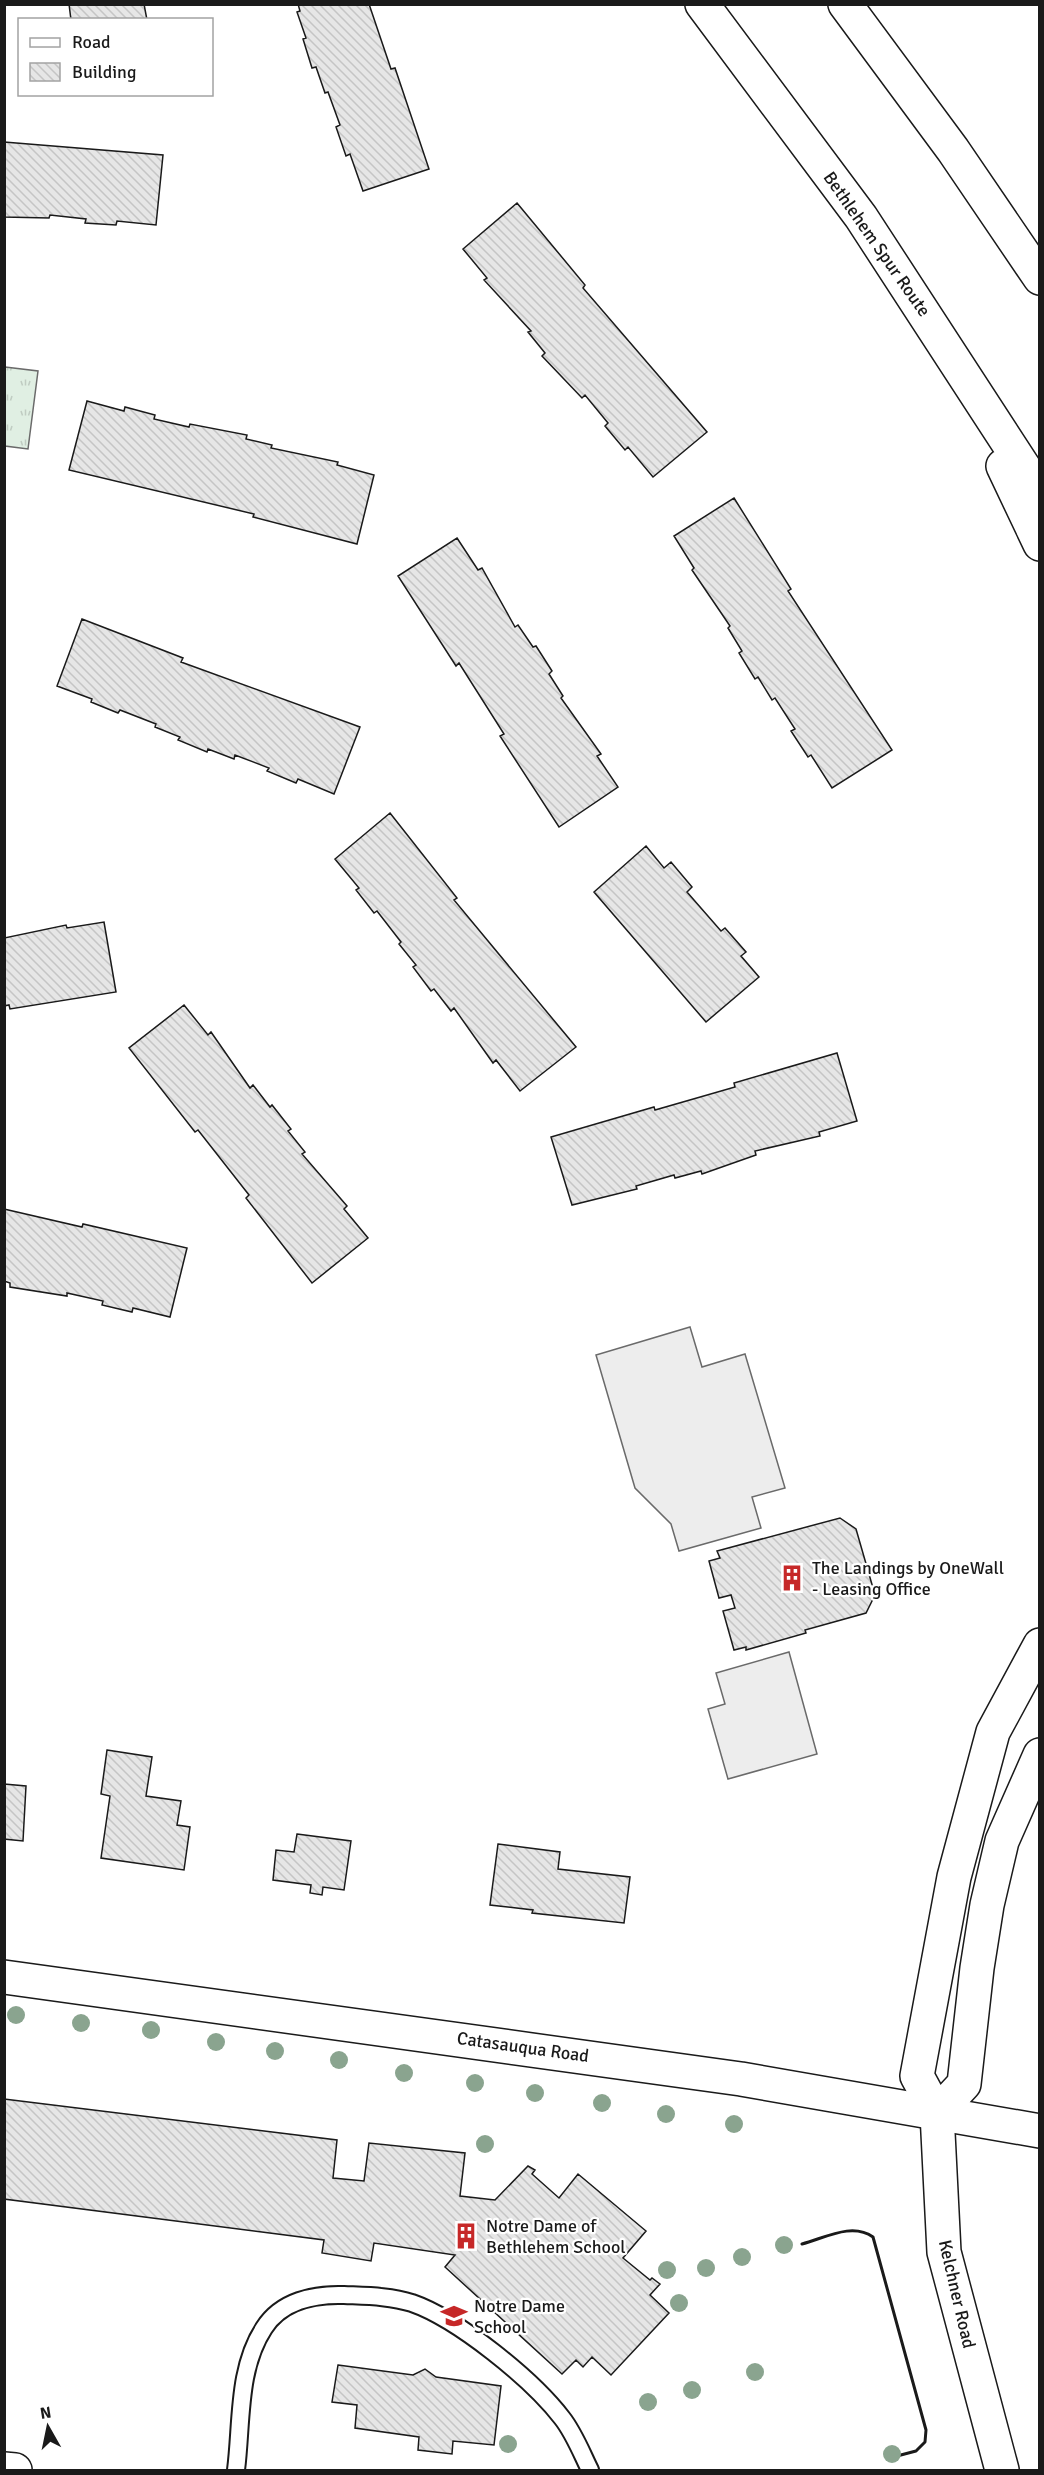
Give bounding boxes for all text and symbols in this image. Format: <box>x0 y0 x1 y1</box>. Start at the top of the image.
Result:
legend <box>18 18 213 96</box>
text: Road <box>72 31 111 53</box>
text: Building <box>72 61 136 83</box>
street label: Bethlehem Spur Route <box>819 167 935 321</box>
place label: The Landings by OneWall - Leasing Office <box>812 1557 1004 1600</box>
building icon: The Landings by OneWall - Leasing Office <box>777 1563 807 1593</box>
street label: Catasauqua Road <box>456 2027 590 2067</box>
place label: Notre Dame of Bethlehem School <box>486 2215 626 2258</box>
building icon: Notre Dame of Bethlehem School <box>451 2221 481 2251</box>
street label: Kelchner Road <box>934 2238 980 2350</box>
place label: Notre Dame School <box>474 2295 565 2338</box>
school or university icon: Notre Dame School <box>439 2301 469 2331</box>
north arrow <box>18 2397 78 2457</box>
text: N <box>39 2402 53 2424</box>

